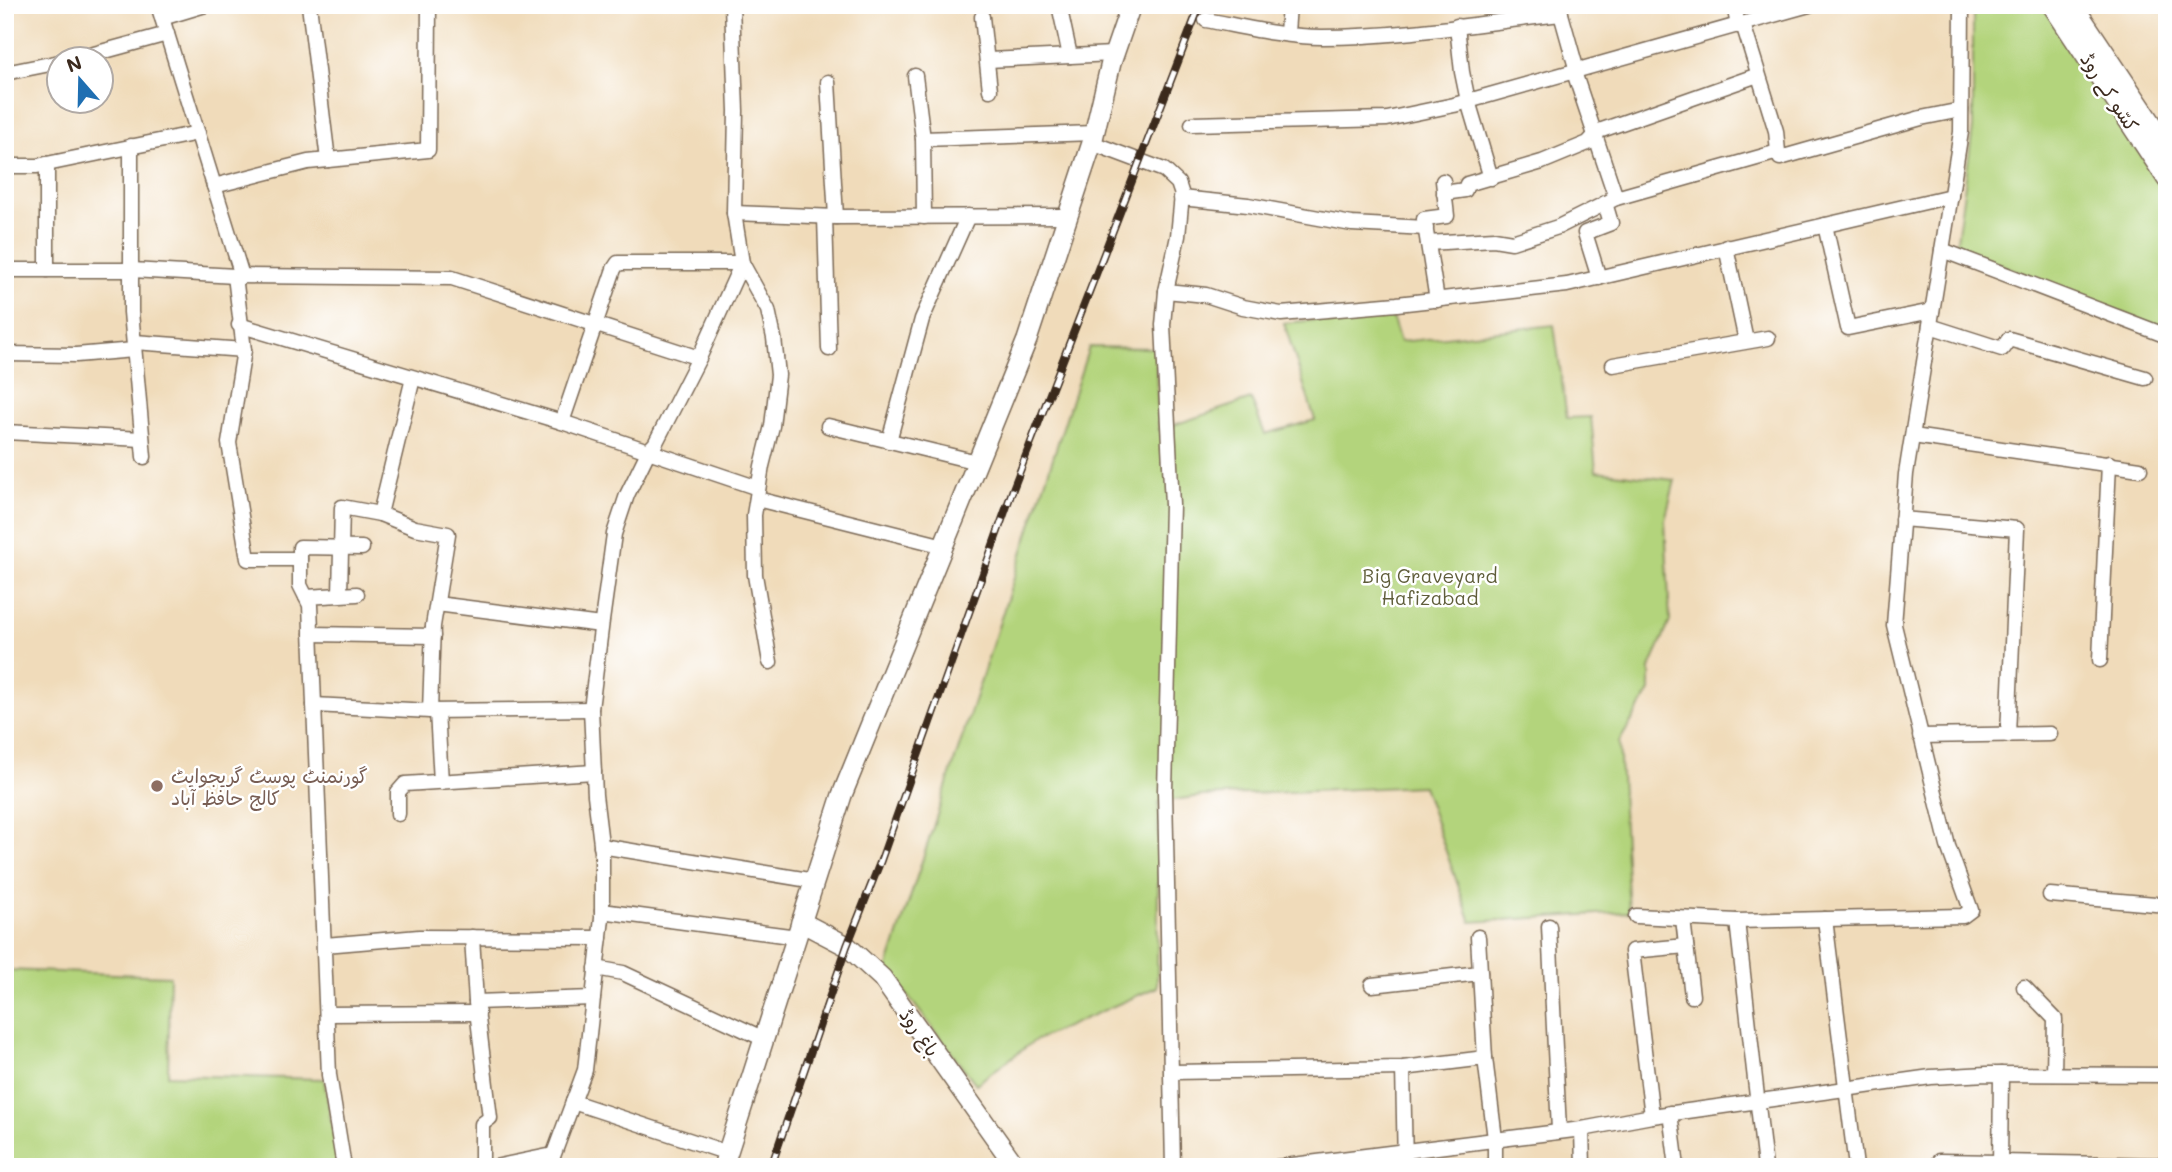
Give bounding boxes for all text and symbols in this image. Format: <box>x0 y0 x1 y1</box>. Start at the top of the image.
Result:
north arrow <box>46 46 116 116</box>
street label: کسّو کے روڈ <box>2074 48 2145 137</box>
text: N <box>63 49 85 78</box>
park label: Big Graveyard Hafizabad <box>1362 563 1498 610</box>
place label: گورنمنٹ پوسٹ گریجوایٹ کالج حافظ آباد <box>171 763 368 811</box>
marker: گورنمنٹ پوسٹ گریجوایٹ کالج حافظ آباد <box>149 778 165 794</box>
street label: باغ روڈ <box>893 1003 946 1062</box>

